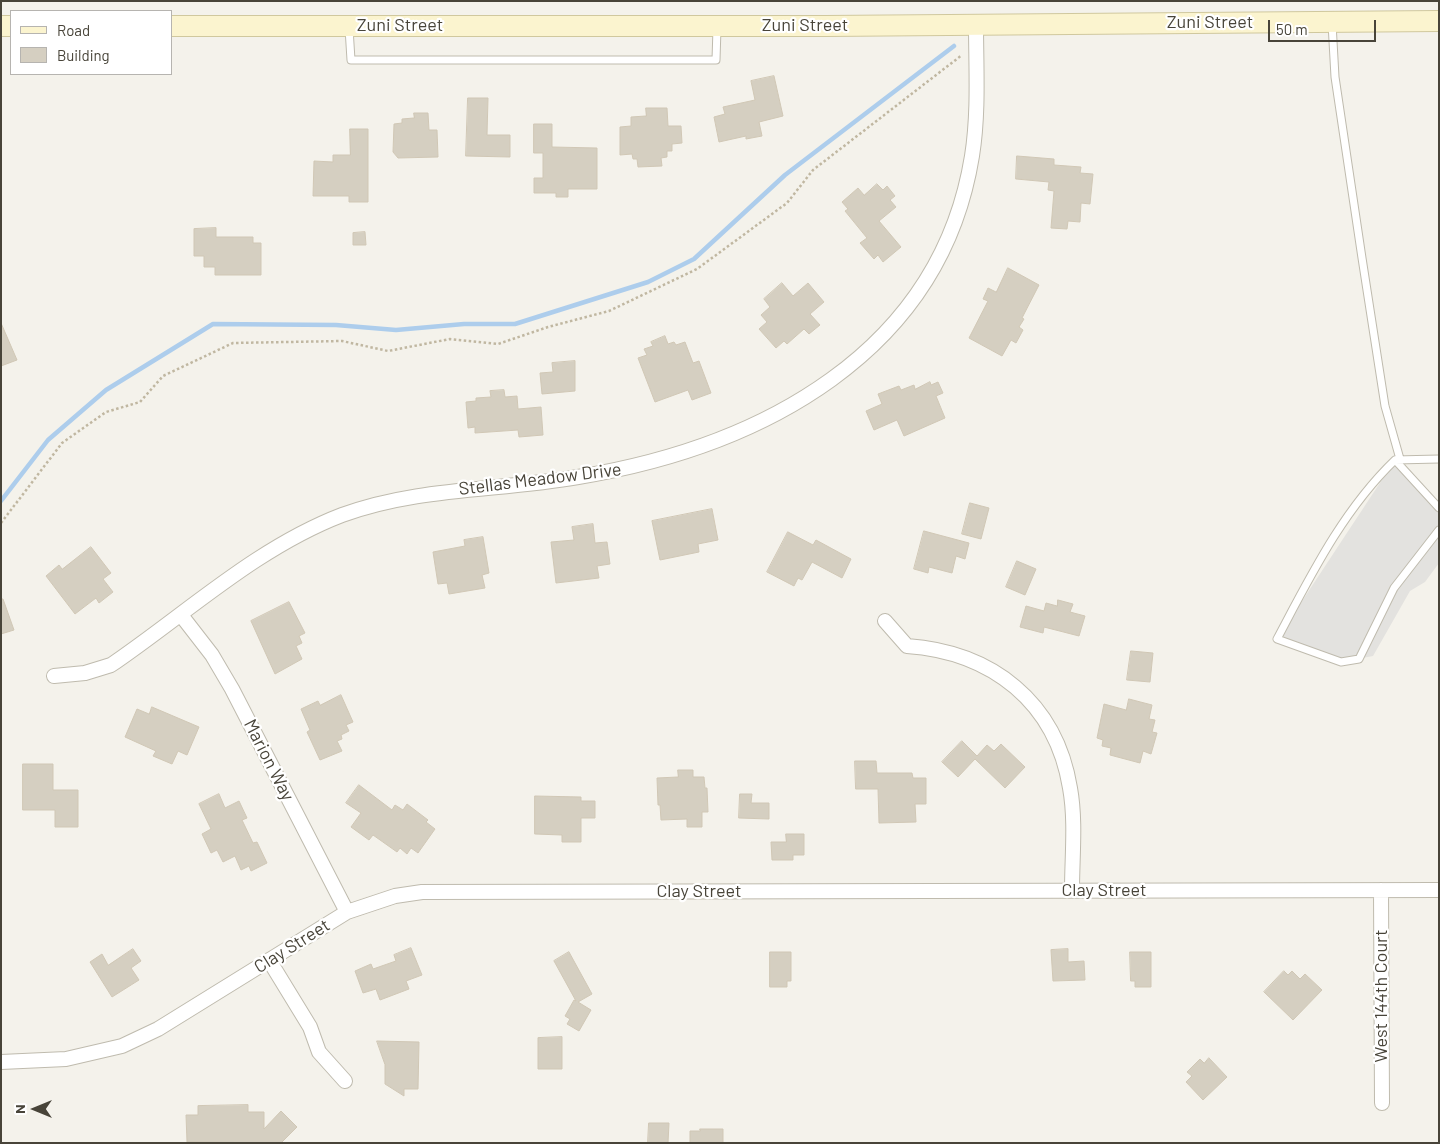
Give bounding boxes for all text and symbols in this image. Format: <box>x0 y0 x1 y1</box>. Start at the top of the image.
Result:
legend <box>10 10 172 75</box>
scale bar <box>1270 10 1378 42</box>
street label: Zuni Street <box>1167 11 1253 33</box>
street label: Zuni Street <box>357 14 443 36</box>
street label: Zuni Street <box>762 14 848 36</box>
text: 50 m <box>1276 20 1308 38</box>
text: Road <box>57 21 90 39</box>
text: Building <box>57 46 110 64</box>
street label: Stellas Meadow Drive <box>457 458 623 500</box>
street label: Marion Way <box>239 716 299 804</box>
street label: Clay Street <box>1061 879 1147 901</box>
street label: Clay Street <box>656 880 742 902</box>
street label: Clay Street <box>250 914 334 978</box>
street label: West 144th Court <box>1370 930 1392 1062</box>
north arrow <box>10 1084 60 1134</box>
text: N <box>11 1104 28 1114</box>

